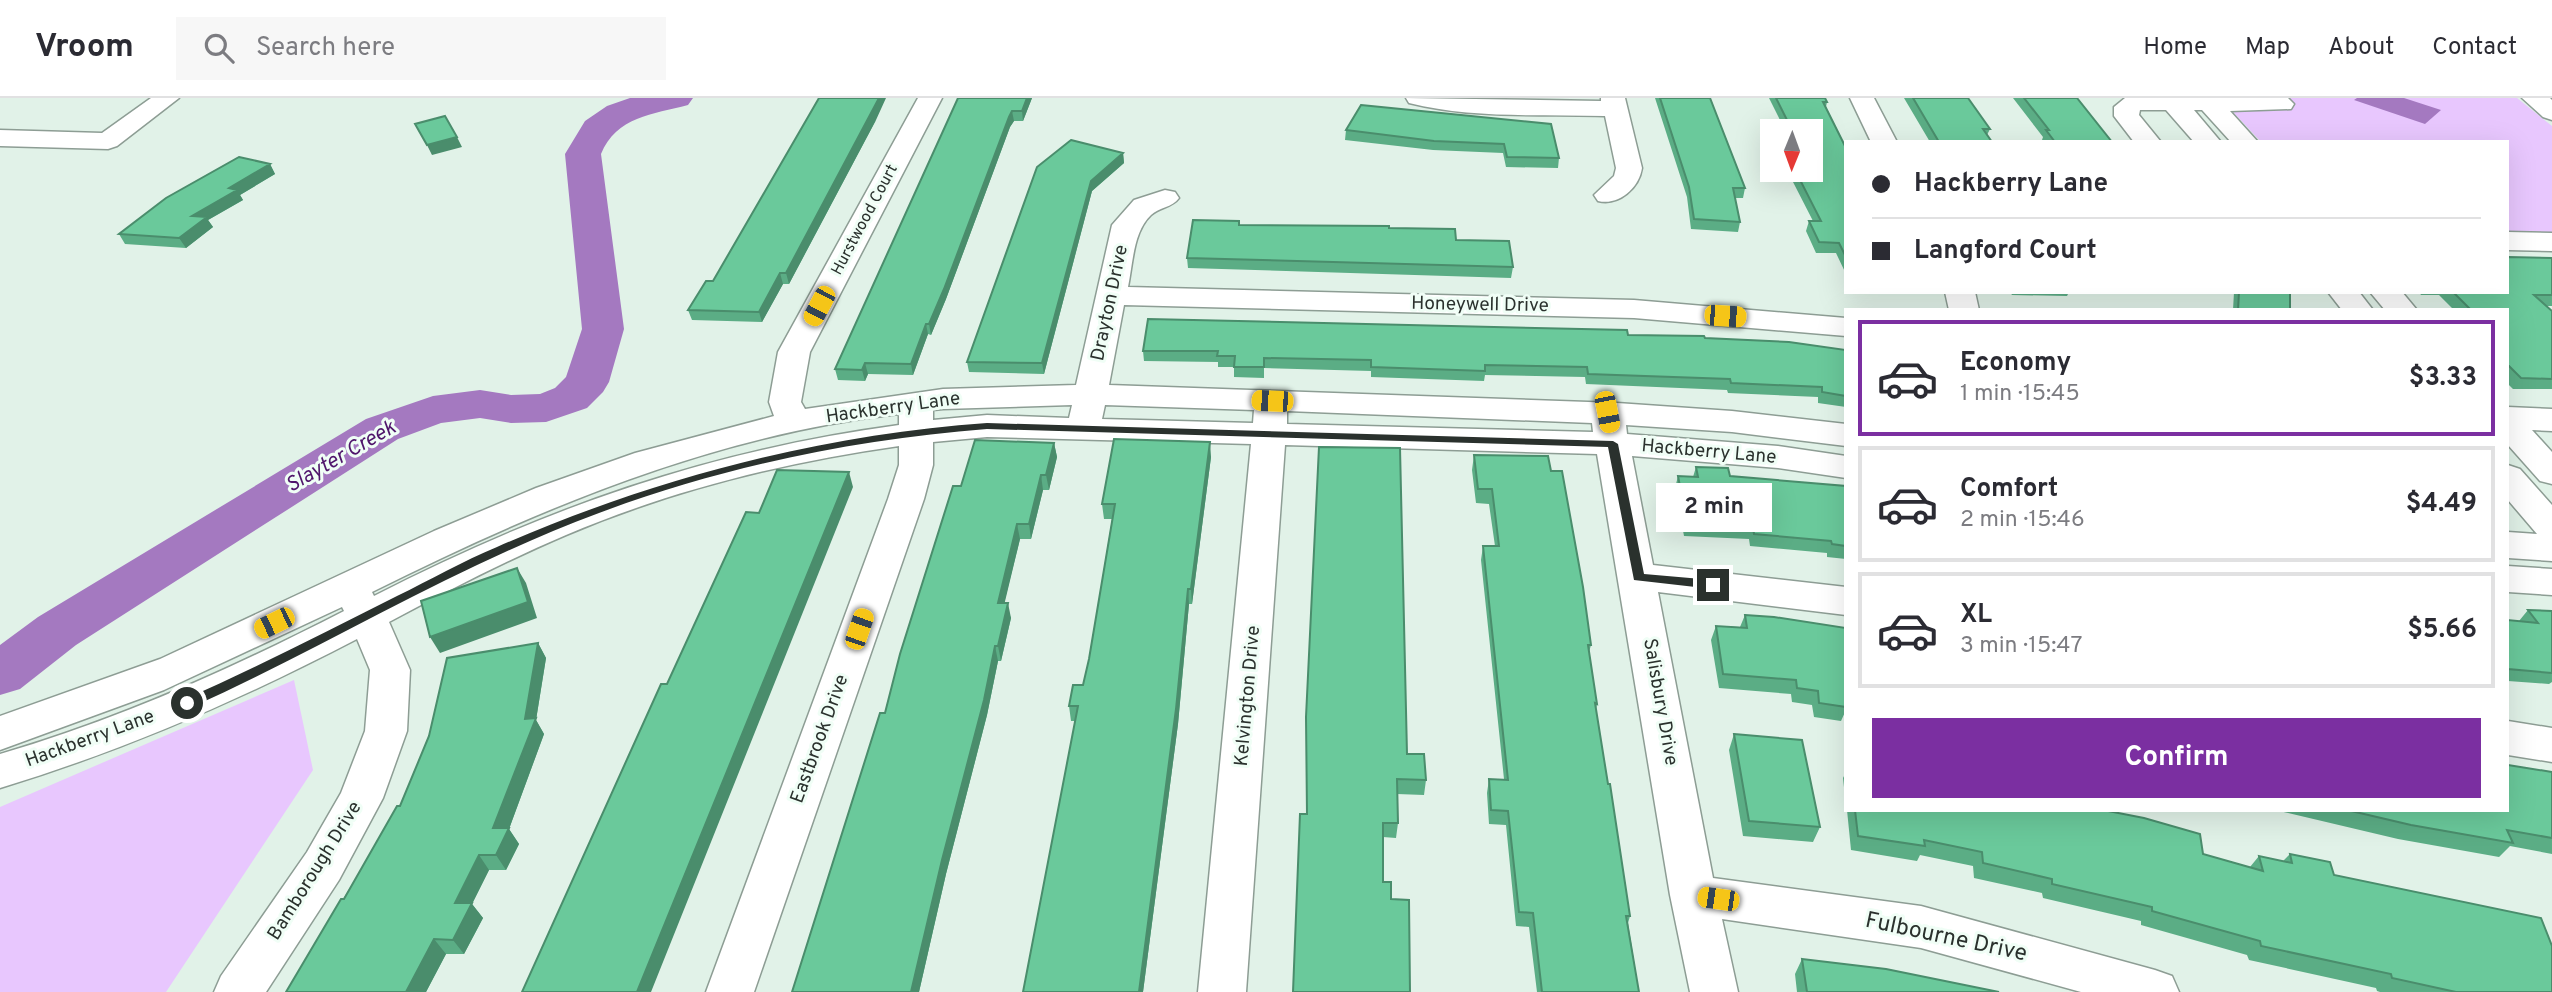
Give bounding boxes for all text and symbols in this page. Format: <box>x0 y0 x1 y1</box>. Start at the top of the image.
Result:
search box <box>176 17 666 80</box>
text: Vroom <box>35 27 134 69</box>
icon: search <box>200 29 238 67</box>
text: Search here <box>256 32 395 65</box>
text: Home <box>2143 33 2207 63</box>
text: Map <box>2245 33 2290 63</box>
text: About <box>2328 33 2394 63</box>
text: Contact <box>2432 33 2517 63</box>
north arrow <box>1760 119 1824 182</box>
map controls <box>1760 119 1823 182</box>
street label: Hurstwood Court <box>827 161 903 279</box>
text: Hackberry Lane <box>1914 168 2108 201</box>
text: Langford Court <box>1914 235 2097 268</box>
street label: Drayton Drive <box>1086 243 1134 363</box>
car <box>800 283 839 329</box>
street label: Honeywell Drive <box>1411 292 1549 318</box>
car <box>1704 304 1747 328</box>
icon: car <box>1876 347 1939 410</box>
text: Economy <box>1960 347 2071 380</box>
text: $3.33 <box>2409 362 2477 395</box>
text: 1 min · 15:45 <box>1960 380 2080 409</box>
street label: Hackberry Lane <box>824 387 962 429</box>
car <box>1593 389 1622 435</box>
car <box>1251 390 1294 412</box>
water label: Slayter Creek <box>281 414 401 499</box>
street label: Hackberry Lane <box>1640 434 1778 470</box>
icon: car <box>1876 473 1939 536</box>
text: Comfort <box>1960 473 2058 506</box>
callout: 2 min <box>1655 484 1771 532</box>
text: $4.49 <box>2406 488 2477 521</box>
text: 2 min <box>1684 493 1744 522</box>
text: 2 min · 15:46 <box>1960 506 2085 535</box>
route end <box>1697 569 1729 601</box>
icon: car <box>1876 599 1939 662</box>
text: XL <box>1960 599 1992 632</box>
car <box>251 604 298 642</box>
car <box>843 606 876 652</box>
text: $5.66 <box>2407 614 2477 647</box>
street label: Kelvington Drive <box>1230 625 1266 767</box>
text: 3 min · 15:47 <box>1960 632 2082 661</box>
street label: Salisbury Drive <box>1637 637 1683 767</box>
street label: Eastbrook Drive <box>786 671 854 807</box>
route start <box>171 687 203 719</box>
street label: Hackberry Lane <box>22 705 158 773</box>
button: Confirm <box>1872 718 2481 798</box>
street label: Bamborough Drive <box>263 797 367 945</box>
car <box>1696 886 1741 912</box>
street label: Fulbourne Drive <box>1862 907 2030 969</box>

